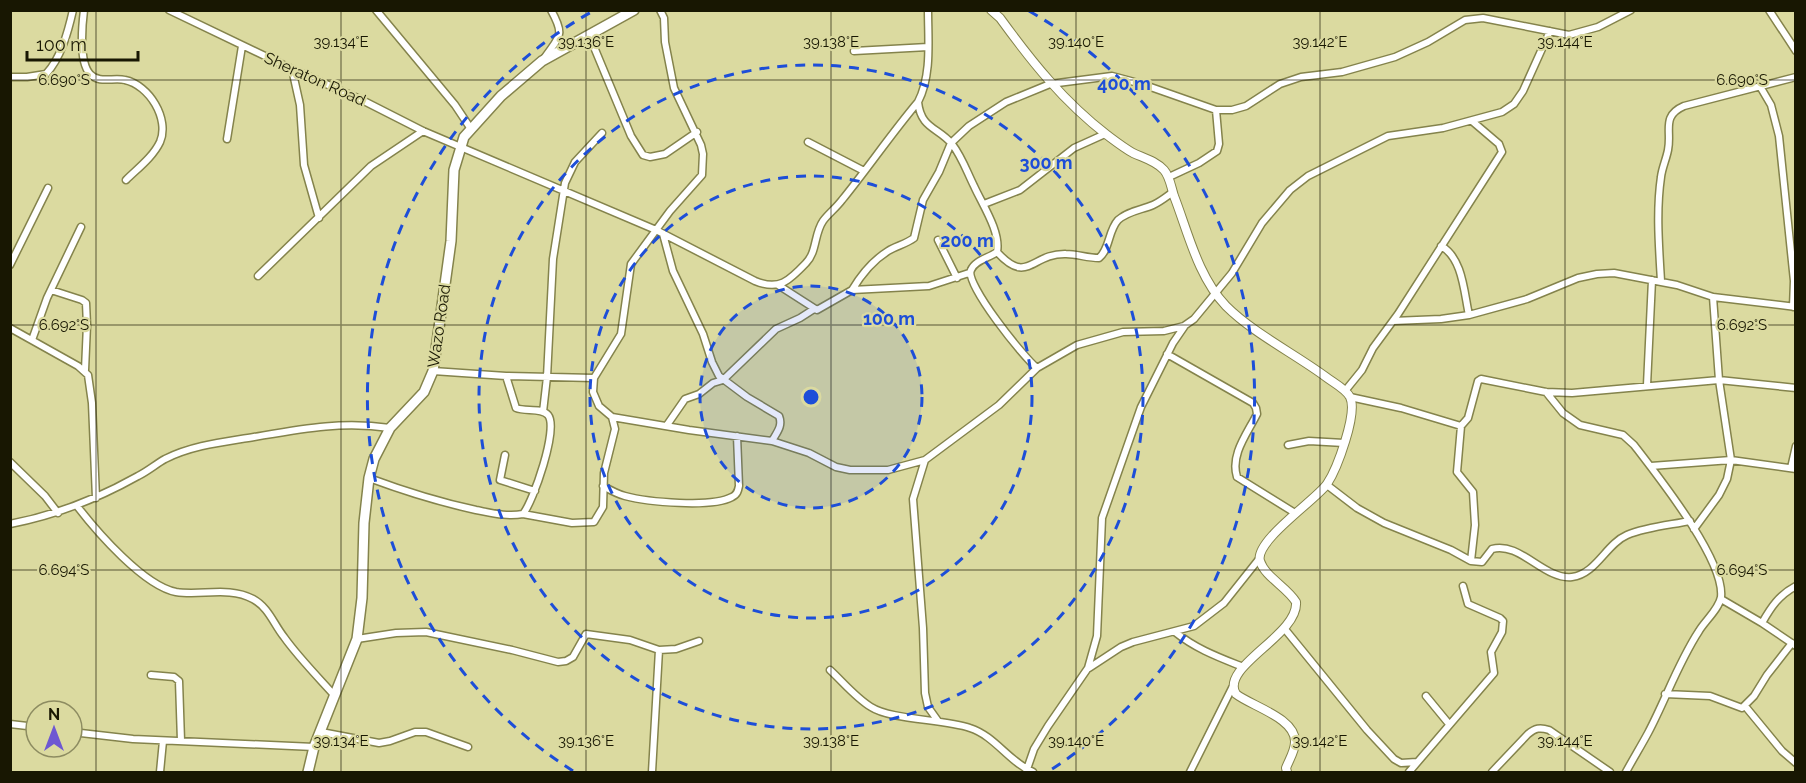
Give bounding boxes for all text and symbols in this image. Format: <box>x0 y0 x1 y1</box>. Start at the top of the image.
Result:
scale bar <box>27 24 138 62</box>
text: 39.134°E <box>313 33 369 51</box>
text: 39.136°E <box>558 33 614 51</box>
text: 39.138°E <box>803 33 859 51</box>
text: 39.140°E <box>1048 33 1104 51</box>
text: 39.142°E <box>1293 33 1348 51</box>
text: 39.144°E <box>1537 33 1593 51</box>
text: 100 m <box>36 34 87 55</box>
street label: Sheraton Road <box>261 48 369 110</box>
text: 6.690°S <box>38 71 90 89</box>
text: 6.690°S <box>1716 71 1768 89</box>
text: 400 m <box>1097 73 1151 94</box>
text: 300 m <box>1019 152 1073 173</box>
text: 200 m <box>940 230 994 251</box>
street label: Wazo Road <box>424 283 454 369</box>
text: 100 m <box>863 308 915 329</box>
text: 6.692°S <box>39 316 89 334</box>
text: 6.692°S <box>1717 316 1767 334</box>
centre of rings <box>801 387 821 407</box>
text: 6.694°S <box>39 561 89 579</box>
text: 6.694°S <box>1717 561 1767 579</box>
north arrow <box>24 699 84 759</box>
text: N <box>48 705 60 724</box>
text: 39.134°E <box>313 732 369 750</box>
text: 39.136°E <box>558 732 614 750</box>
text: 39.138°E <box>803 732 859 750</box>
text: 39.140°E <box>1048 732 1104 750</box>
text: 39.142°E <box>1293 732 1348 750</box>
text: 39.144°E <box>1537 732 1593 750</box>

